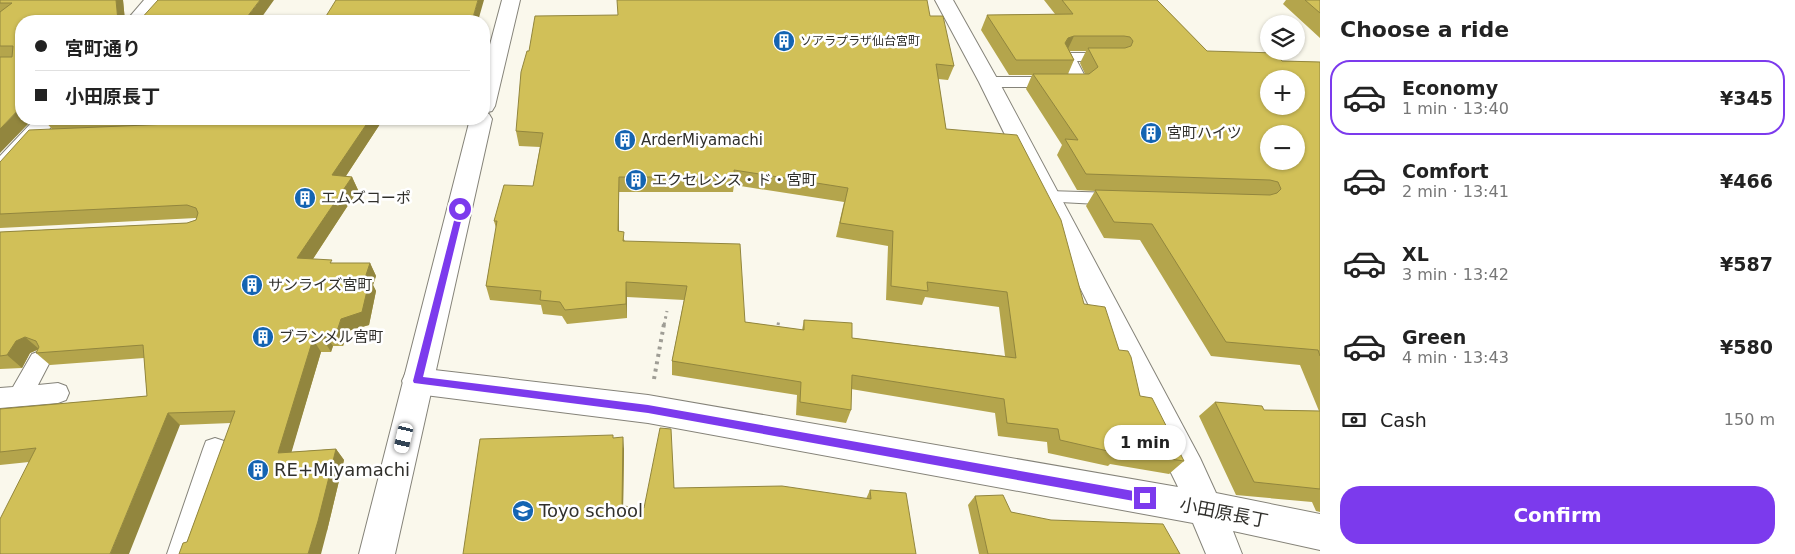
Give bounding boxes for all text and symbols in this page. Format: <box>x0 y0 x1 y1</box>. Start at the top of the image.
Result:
map controls <box>1260 15 1305 170</box>
button: layers <box>1260 15 1305 60</box>
text: Choose a ride <box>1340 17 1509 42</box>
building icon: ソアラプラザ仙台宮町 <box>772 29 796 53</box>
place label: ソアラプラザ仙台宮町 <box>800 34 920 48</box>
text: 宮町通り <box>65 37 141 59</box>
button: + <box>1260 70 1305 115</box>
icon: car <box>1342 75 1387 120</box>
text: Economy <box>1402 77 1498 99</box>
text: 小田原長丁 <box>65 85 160 107</box>
text: ¥345 <box>1720 87 1773 109</box>
text: 1 min · 13:40 <box>1402 99 1509 118</box>
building icon: 宮町ハイツ <box>1139 121 1163 145</box>
place label: 宮町ハイツ <box>1167 124 1242 142</box>
button: − <box>1260 125 1305 170</box>
building icon: ArderMiyamachi <box>613 128 637 152</box>
place label: ArderMiyamachi <box>641 131 763 149</box>
icon: car <box>1342 158 1387 203</box>
text: Comfort <box>1402 160 1489 182</box>
building icon: エクセレンス・ド・宮町 <box>624 168 648 192</box>
text: ¥466 <box>1720 170 1773 192</box>
place label: エクセレンス・ド・宮町 <box>652 171 817 189</box>
text: 2 min · 13:41 <box>1402 182 1509 201</box>
building icon: エムズコーポ <box>293 186 317 210</box>
place label: エムズコーポ <box>321 189 411 207</box>
route start <box>449 198 471 220</box>
icon: car <box>1342 241 1387 286</box>
text: XL <box>1402 243 1429 265</box>
text: ¥587 <box>1720 253 1773 275</box>
text: 3 min · 13:42 <box>1402 265 1509 284</box>
building icon: サンライズ宮町 <box>240 273 264 297</box>
place label: サンライズ宮町 <box>268 276 373 294</box>
icon: car <box>1342 324 1387 369</box>
building icon: ブランメル宮町 <box>251 325 275 349</box>
text: Green <box>1402 326 1466 348</box>
place label: ブランメル宮町 <box>279 328 384 346</box>
text: ¥580 <box>1720 336 1773 358</box>
text: 4 min · 13:43 <box>1402 348 1509 367</box>
icon: cash <box>1340 406 1368 434</box>
text: Cash <box>1380 409 1427 431</box>
text: 150 m <box>1724 410 1775 429</box>
car <box>393 422 414 454</box>
callout: 1 min <box>1104 426 1186 460</box>
text: 1 min <box>1120 433 1170 452</box>
building icon: RE+Miyamachi <box>246 458 270 482</box>
place label: RE+Miyamachi <box>274 459 410 480</box>
button: Confirm <box>1340 486 1775 544</box>
route end <box>1134 487 1156 509</box>
street label: 小田原長丁 <box>1178 494 1270 531</box>
school or university icon: Toyo school <box>511 499 535 523</box>
place label: Toyo school <box>538 500 643 521</box>

